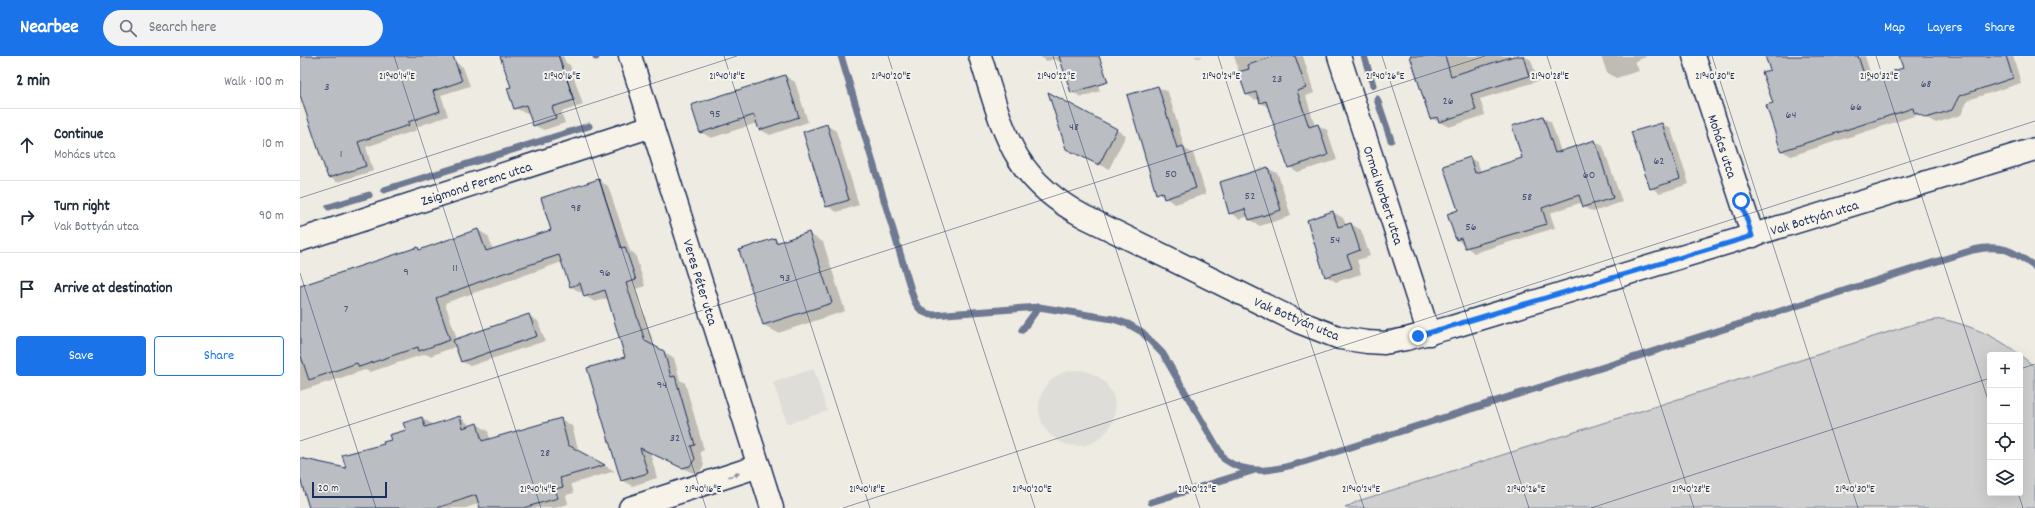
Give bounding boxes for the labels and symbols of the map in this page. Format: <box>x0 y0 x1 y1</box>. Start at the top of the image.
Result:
text: 21°40'14"E <box>379 70 415 84</box>
text: 21°40'16"E <box>544 70 581 84</box>
text: 21°40'18"E <box>709 70 745 84</box>
text: 21°40'20"E <box>871 70 911 84</box>
text: 21°40'22"E <box>1037 70 1076 84</box>
text: 21°40'24"E <box>1202 70 1240 84</box>
text: 21°40'26"E <box>1366 70 1405 84</box>
text: 21°40'28"E <box>1531 70 1569 84</box>
text: 21°40'30"E <box>1695 70 1735 84</box>
text: 21°40'32"E <box>1860 70 1899 84</box>
house number: 23 <box>1272 71 1282 88</box>
house number: 68 <box>1921 76 1932 93</box>
house number: 3 <box>324 79 330 96</box>
house number: 26 <box>1442 93 1454 110</box>
house number: 66 <box>1850 99 1862 116</box>
house number: 95 <box>709 106 721 123</box>
house number: 64 <box>1786 107 1796 124</box>
street label: Mohács utca <box>1701 112 1741 181</box>
house number: 48 <box>1069 119 1079 136</box>
street label: Ormai Norbert utca <box>1357 144 1408 248</box>
house number: 1 <box>340 146 342 163</box>
house number: 62 <box>1653 153 1665 170</box>
street label: Zsigmond Ferenc utca <box>419 157 535 212</box>
house number: 50 <box>1165 166 1177 183</box>
house number: 60 <box>1583 167 1595 184</box>
house number: 52 <box>1245 188 1255 205</box>
house number: 58 <box>1522 189 1532 206</box>
route start <box>1732 192 1750 210</box>
street label: Vak Bottyán utca <box>1768 196 1862 242</box>
house number: 98 <box>571 200 581 217</box>
house number: 56 <box>1465 219 1477 236</box>
house number: 54 <box>1330 232 1340 249</box>
street label: Veres Péter utca <box>677 237 722 328</box>
house number: 11 <box>452 260 458 277</box>
house number: 9 <box>403 264 409 281</box>
house number: 96 <box>599 265 611 282</box>
house number: 93 <box>780 270 790 287</box>
street label: Vak Bottyán utca <box>1250 293 1342 347</box>
house number: 7 <box>344 301 349 318</box>
route end <box>1409 327 1427 345</box>
house number: 94 <box>657 377 667 394</box>
house number: 32 <box>670 430 680 447</box>
house number: 28 <box>540 445 550 462</box>
one-way arrow <box>728 471 740 477</box>
scale bar <box>312 480 387 499</box>
text: 21°40'14"E <box>520 483 556 497</box>
text: 21°40'16"E <box>685 483 722 497</box>
text: 21°40'18"E <box>849 483 885 497</box>
text: 21°40'20"E <box>1012 483 1052 497</box>
text: 21°40'22"E <box>1178 483 1217 497</box>
text: 21°40'24"E <box>1342 483 1380 497</box>
text: 21°40'26"E <box>1507 483 1546 497</box>
text: 21°40'28"E <box>1672 483 1710 497</box>
text: 21°40'30"E <box>1835 483 1875 497</box>

